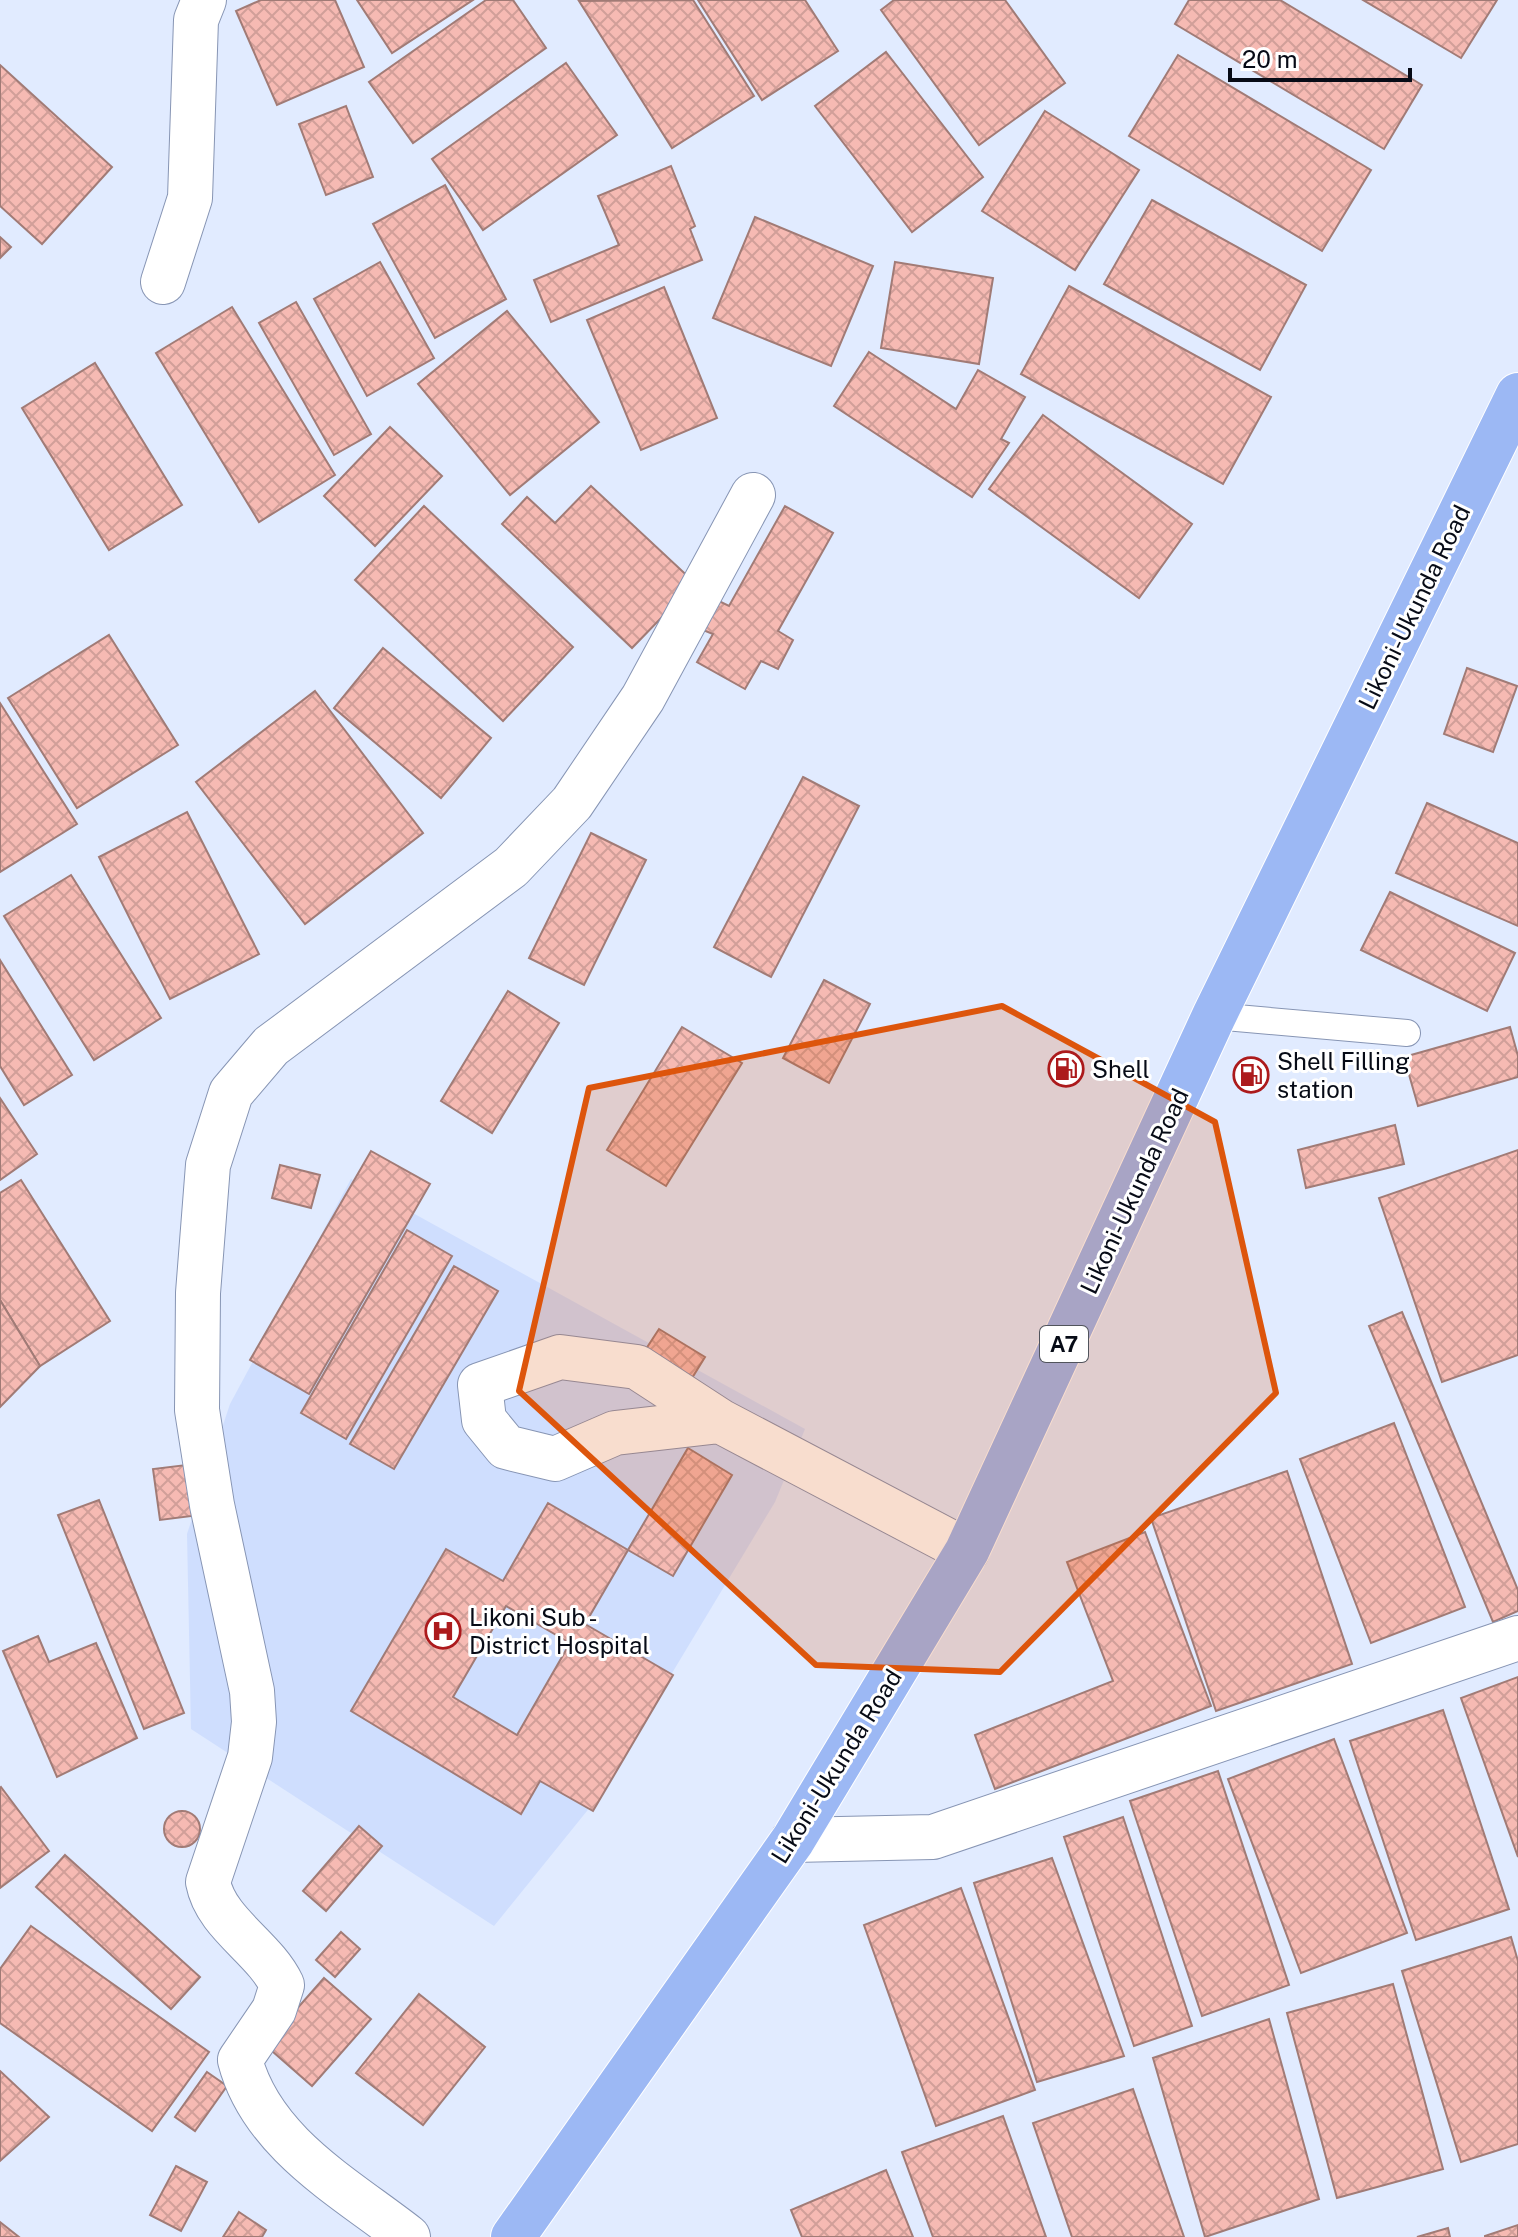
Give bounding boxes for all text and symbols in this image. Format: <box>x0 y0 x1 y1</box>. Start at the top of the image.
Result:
scale bar <box>1230 32 1410 82</box>
text: 20 m <box>1242 45 1298 73</box>
street label: Likoni-Ukunda Road <box>1352 500 1476 714</box>
place label: Shell Filling station <box>1277 1047 1410 1103</box>
fuel station icon: Shell <box>1047 1050 1085 1088</box>
place label: Shell <box>1092 1055 1150 1083</box>
fuel station icon: Shell Filling station <box>1232 1056 1270 1094</box>
street label: Likoni-Ukunda Road <box>1074 1084 1194 1298</box>
road number: A7 <box>1040 1326 1088 1362</box>
place label: Likoni Sub - District Hospital <box>469 1603 650 1659</box>
hospital icon: Likoni Sub - District Hospital <box>424 1612 462 1650</box>
street label: Likoni-Ukunda Road <box>765 1664 907 1868</box>

